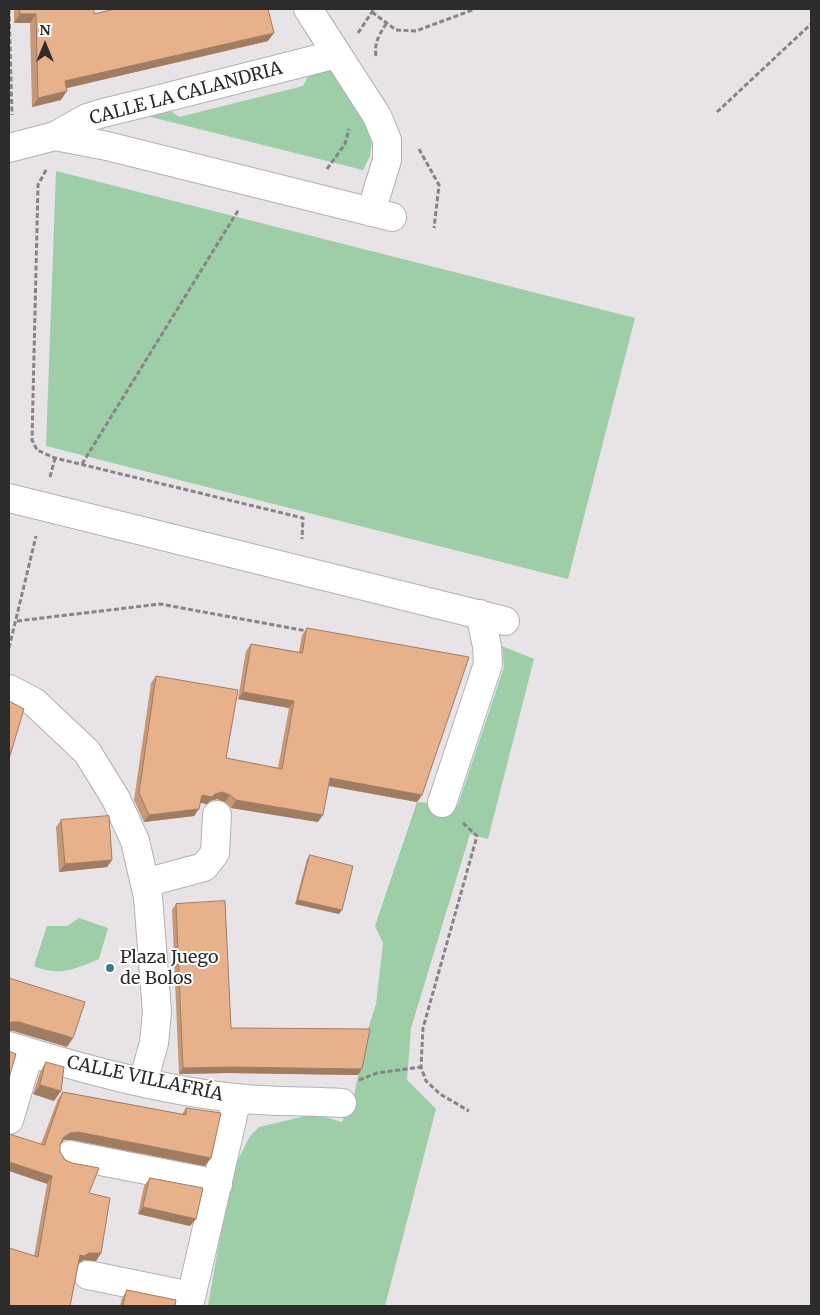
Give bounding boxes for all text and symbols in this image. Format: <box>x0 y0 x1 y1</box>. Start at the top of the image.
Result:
north arrow <box>20 20 70 70</box>
text: N <box>39 21 51 39</box>
street label: CALLE LA CALANDRIA <box>87 58 285 130</box>
place label: Plaza Juego de Bolos <box>120 947 219 990</box>
marker: Plaza Juego de Bolos <box>104 962 116 974</box>
street label: CALLE VILLAFRÍA <box>65 1052 225 1106</box>

